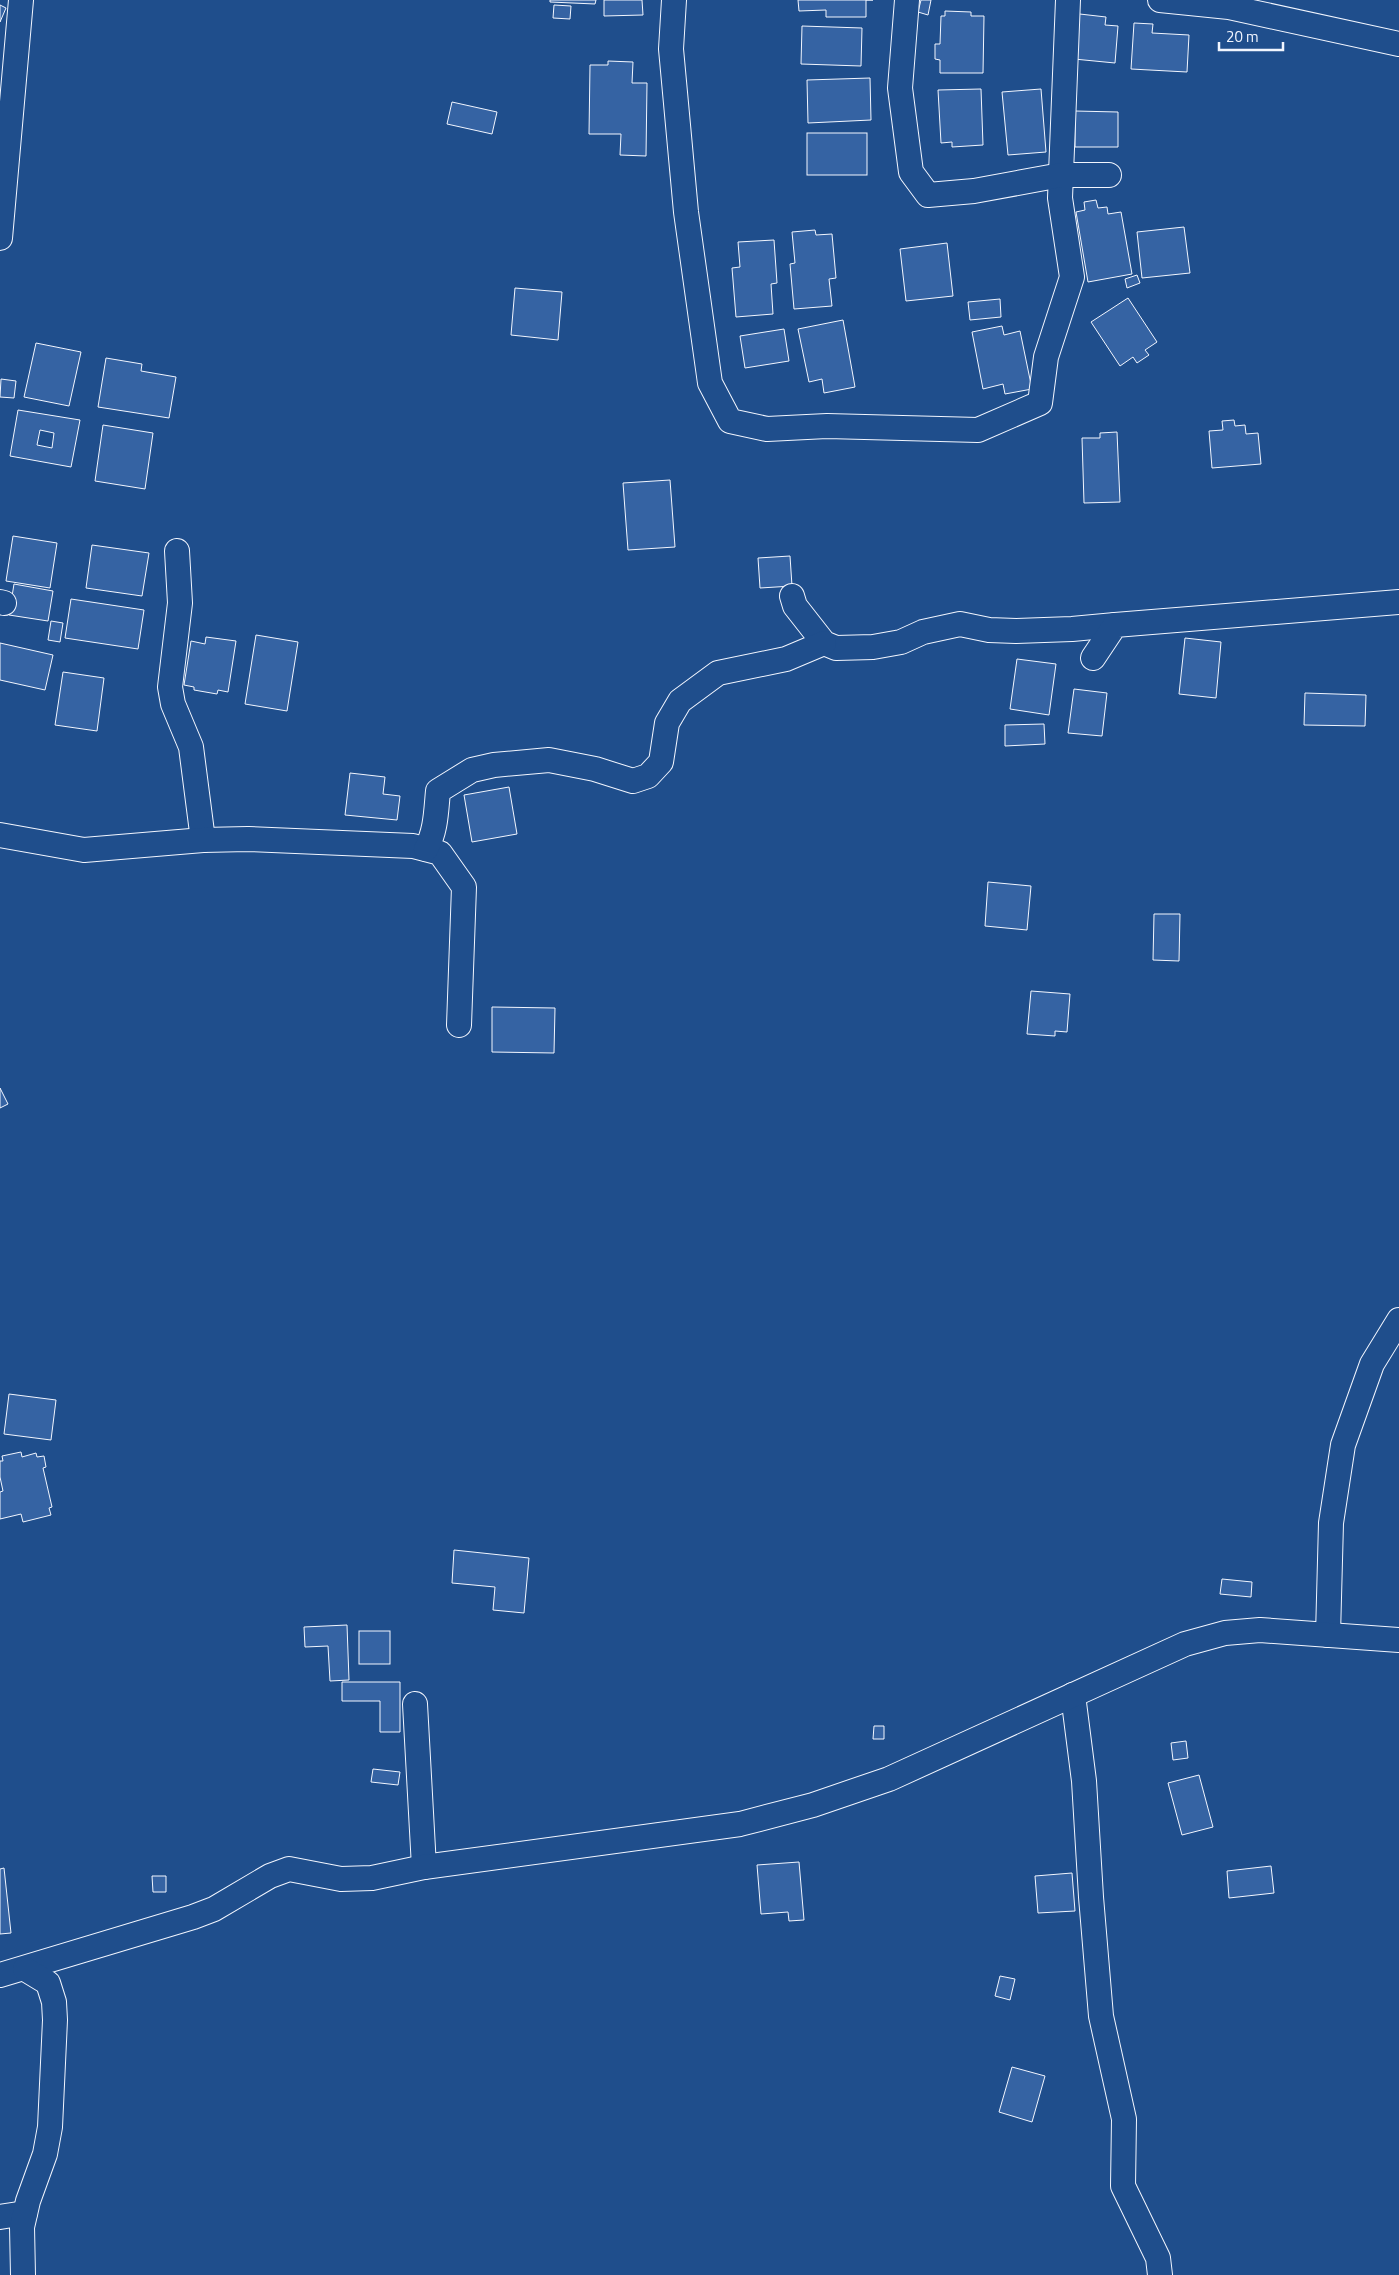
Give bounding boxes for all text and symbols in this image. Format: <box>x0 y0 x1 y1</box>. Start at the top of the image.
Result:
scale bar <box>1219 20 1283 52</box>
text: 20 m <box>1226 25 1259 48</box>

